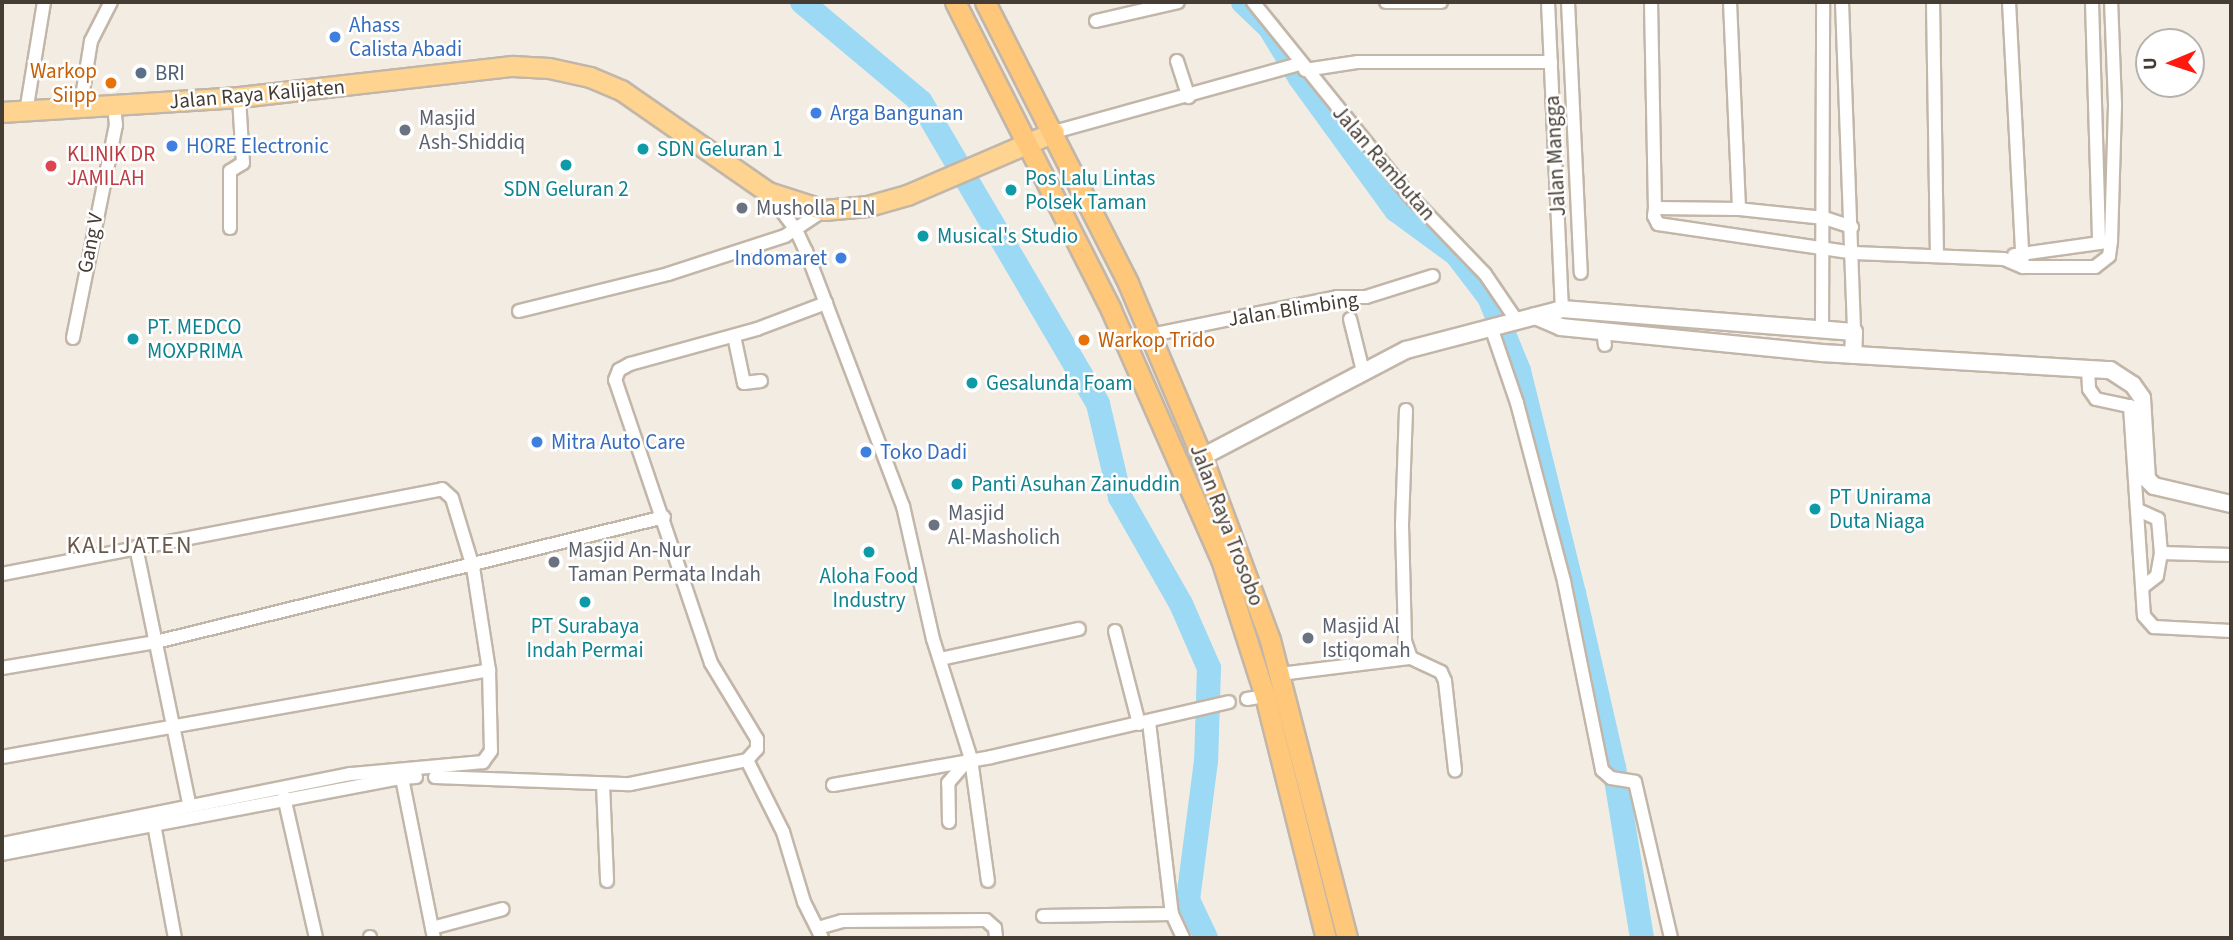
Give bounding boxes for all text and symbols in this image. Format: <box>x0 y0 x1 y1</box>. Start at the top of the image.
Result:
place label: Ahass Calista Abadi <box>349 12 462 62</box>
north arrow <box>2135 28 2205 98</box>
marker: Ahass Calista Abadi <box>327 29 343 45</box>
text: U <box>2137 57 2164 70</box>
place label: Warkop Siipp <box>30 58 97 108</box>
place label: BRI <box>155 60 185 86</box>
marker: BRI <box>133 65 149 81</box>
street label: Jalan Raya Kalijaten <box>168 74 346 114</box>
marker: Warkop Siipp <box>103 75 119 91</box>
street label: Jalan Mangga <box>1539 95 1571 217</box>
place label: Arga Bangunan <box>830 100 963 126</box>
street label: Jalan Rambutan <box>1327 100 1441 226</box>
place label: Masjid Ash-Shiddiq <box>419 105 525 155</box>
marker: Arga Bangunan <box>808 105 824 121</box>
marker: Masjid Ash-Shiddiq <box>397 122 413 138</box>
place label: HORE Electronic <box>186 133 329 159</box>
place label: SDN Geluran 1 <box>657 136 783 162</box>
marker: HORE Electronic <box>164 138 180 154</box>
place label: KLINIK DR JAMILAH <box>67 141 155 191</box>
marker: SDN Geluran 1 <box>635 141 651 157</box>
marker: KLINIK DR JAMILAH <box>41 156 61 176</box>
marker: SDN Geluran 2 <box>558 157 574 173</box>
place label: Pos Lalu Lintas Polsek Taman <box>1025 165 1155 215</box>
place label: SDN Geluran 2 <box>503 176 629 202</box>
marker: Pos Lalu Lintas Polsek Taman <box>1003 182 1019 198</box>
place label: Musholla PLN <box>756 195 875 221</box>
marker: Musholla PLN <box>734 200 750 216</box>
street label: Gang V <box>72 211 108 275</box>
place label: Musical's Studio <box>937 223 1078 249</box>
marker: Musical's Studio <box>915 228 931 244</box>
place label: Indomaret <box>735 245 827 271</box>
marker: Indomaret <box>833 250 849 266</box>
street label: Jalan Blimbing <box>1226 286 1360 332</box>
place label: PT. MEDCO MOXPRIMA <box>147 314 243 364</box>
place label: Warkop Trido <box>1098 327 1215 353</box>
marker: PT. MEDCO MOXPRIMA <box>125 331 141 347</box>
marker: Warkop Trido <box>1076 332 1092 348</box>
place label: Gesalunda Foam <box>986 370 1133 396</box>
marker: Gesalunda Foam <box>964 375 980 391</box>
place label: Mitra Auto Care <box>551 429 685 455</box>
marker: Mitra Auto Care <box>529 434 545 450</box>
place label: Toko Dadi <box>880 439 967 465</box>
street label: Jalan Raya Trosobo <box>1185 441 1269 609</box>
marker: Toko Dadi <box>858 444 874 460</box>
place label: Panti Asuhan Zainuddin <box>971 471 1180 497</box>
marker: Panti Asuhan Zainuddin <box>949 476 965 492</box>
place label: PT Unirama Duta Niaga <box>1829 484 1931 534</box>
place label: Masjid Al-Masholich <box>948 500 1060 550</box>
marker: PT Unirama Duta Niaga <box>1807 501 1823 517</box>
marker: Masjid Al-Masholich <box>926 517 942 533</box>
district label: KALIJATEN <box>68 532 192 560</box>
place label: Masjid An-Nur Taman Permata Indah <box>568 537 761 587</box>
marker: Aloha Food Industry <box>861 544 877 560</box>
marker: Masjid An-Nur Taman Permata Indah <box>546 554 562 570</box>
place label: Aloha Food Industry <box>820 563 918 613</box>
marker: PT Surabaya Indah Permai <box>577 594 593 610</box>
place label: PT Surabaya Indah Permai <box>526 613 644 663</box>
place label: Masjid Al Istiqomah <box>1322 613 1411 663</box>
marker: Masjid Al Istiqomah <box>1300 630 1316 646</box>

